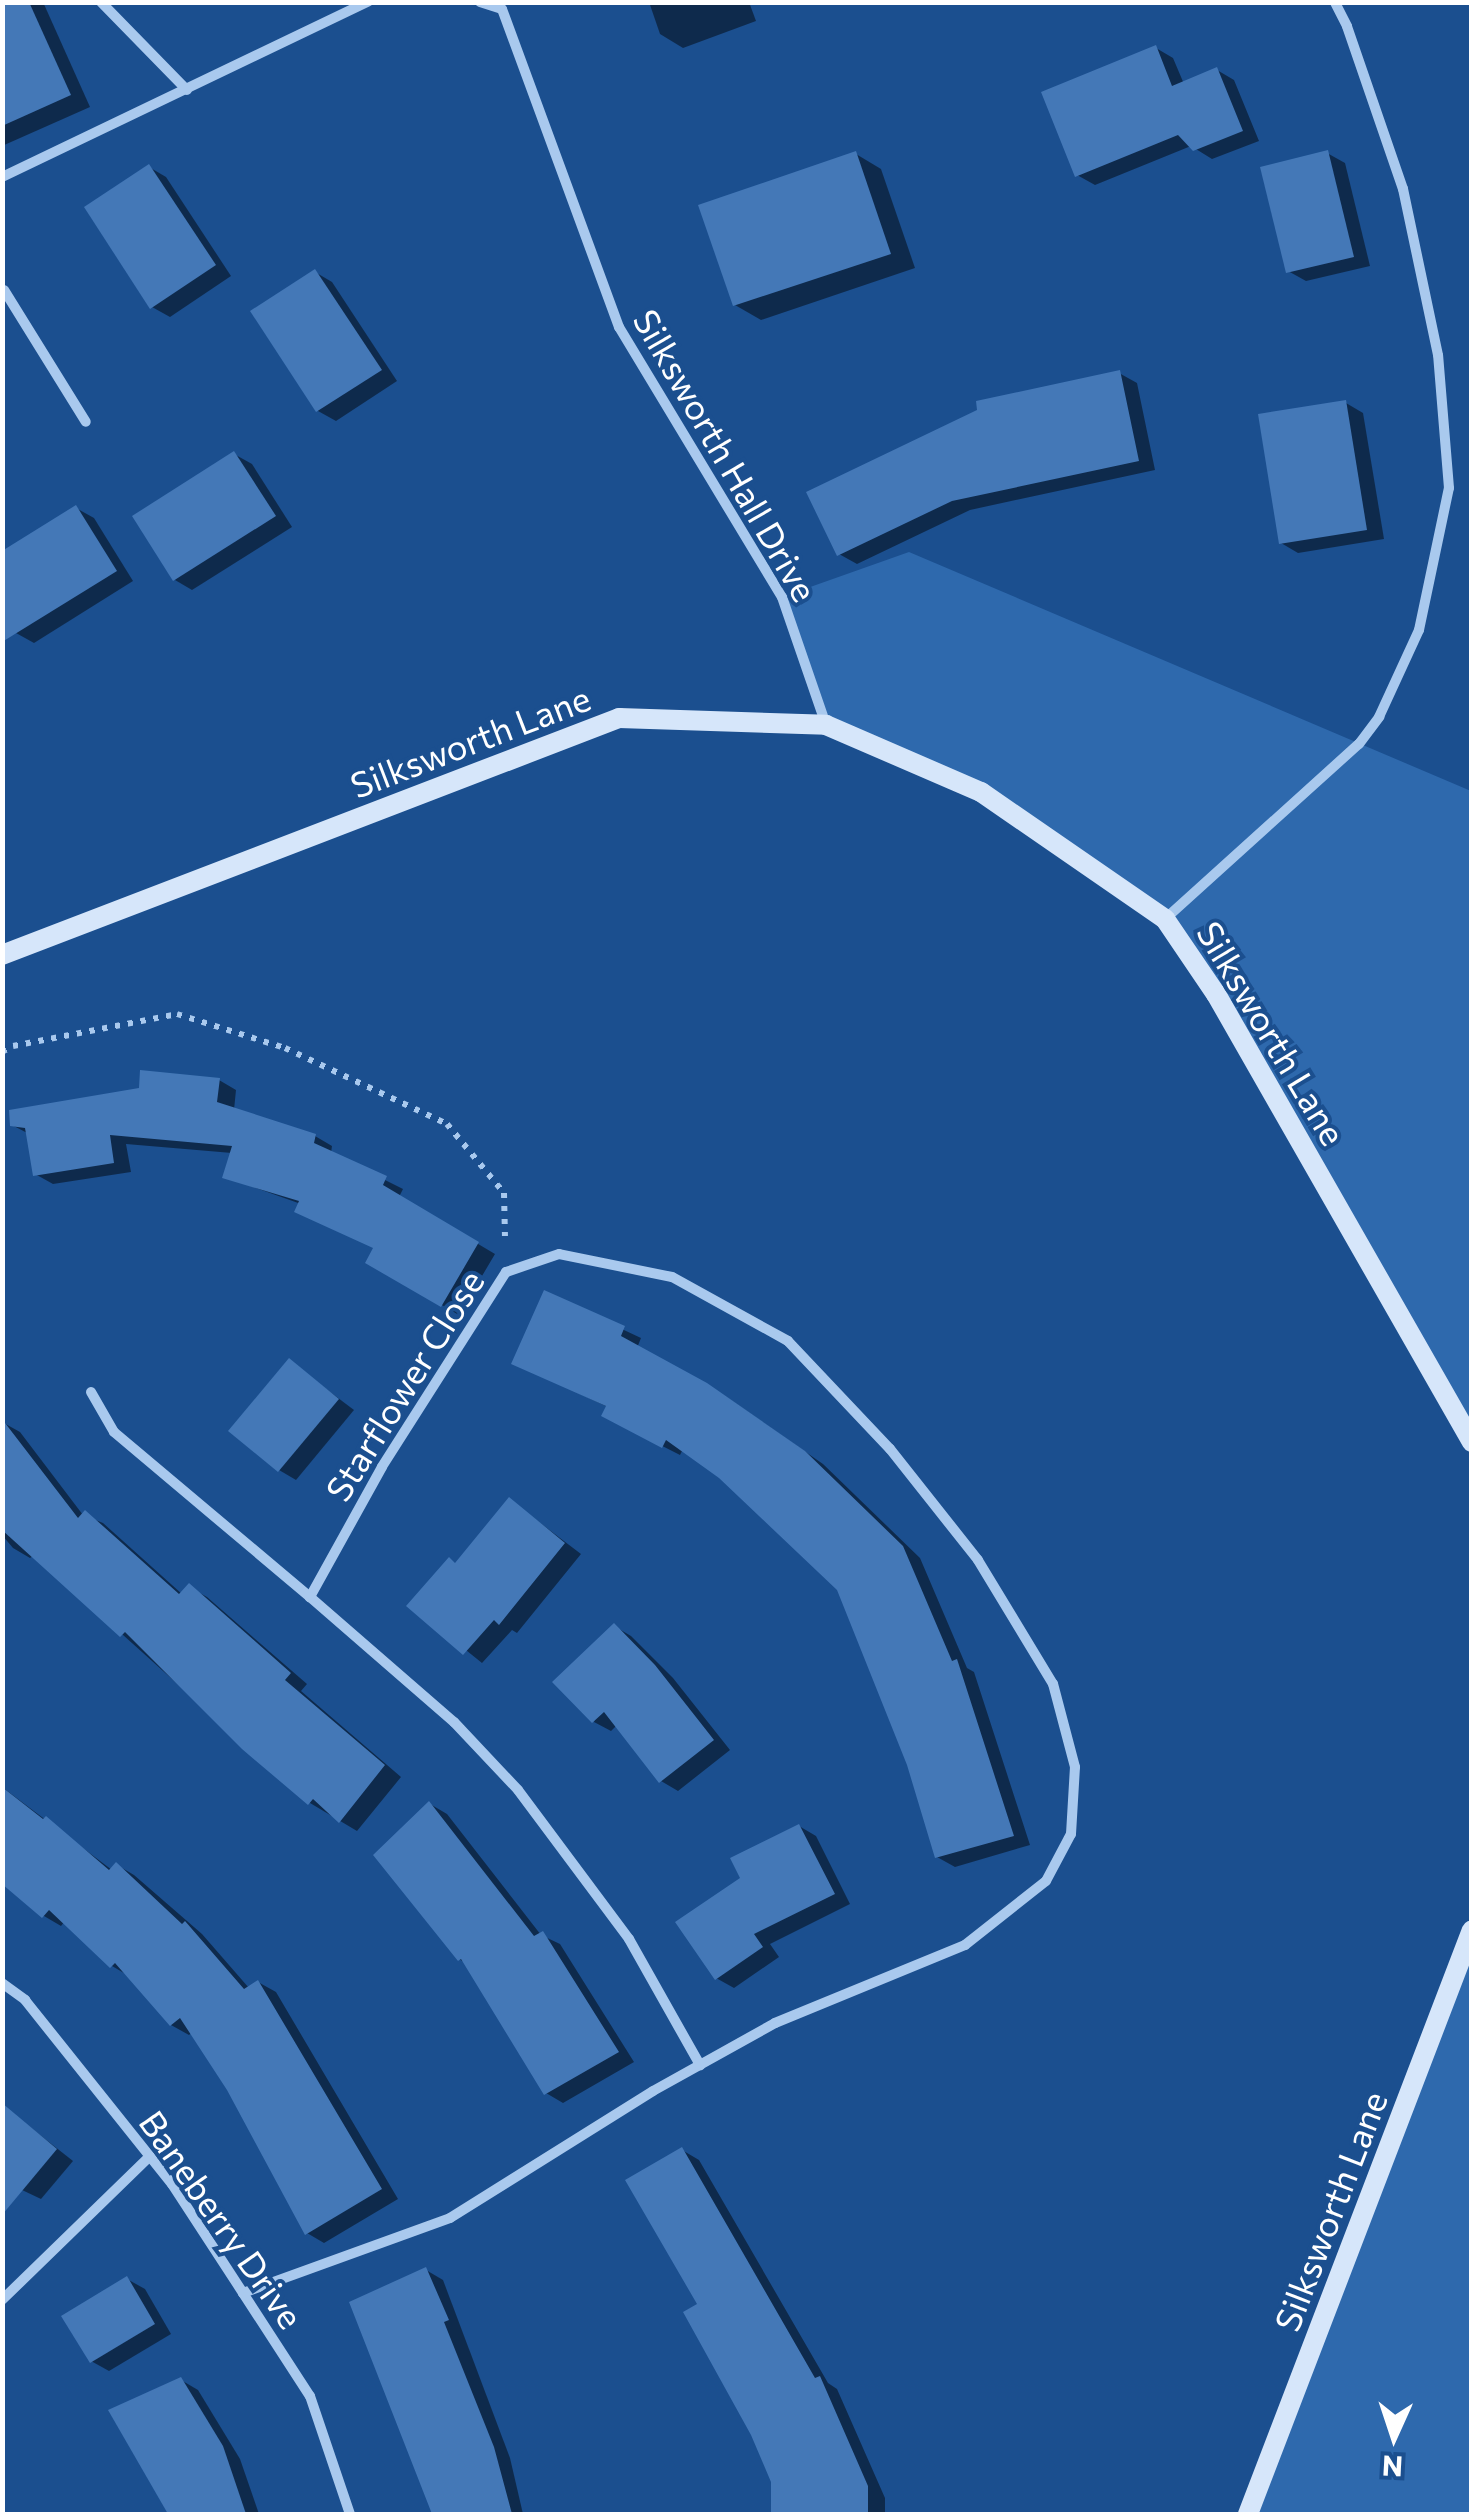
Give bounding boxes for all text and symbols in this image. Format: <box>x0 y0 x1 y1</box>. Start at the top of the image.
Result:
street label: Silksworth Hall Drive <box>625 302 827 608</box>
street label: Silksworth Lane <box>344 676 596 806</box>
street label: Silksworth Lane <box>1189 914 1355 1152</box>
street label: Starflower Close <box>316 1262 492 1508</box>
street label: Silksworth Lane <box>1265 2085 1395 2337</box>
street label: Baneberry Drive <box>131 2102 313 2336</box>
north arrow <box>1344 2387 1444 2487</box>
text: N <box>1381 2449 1404 2484</box>

